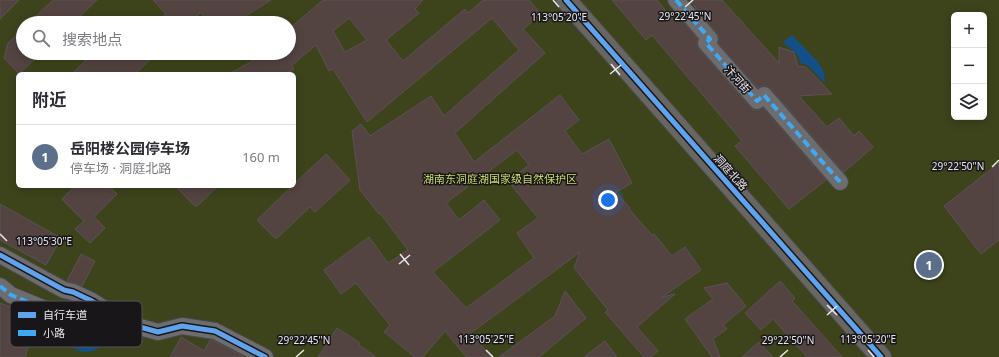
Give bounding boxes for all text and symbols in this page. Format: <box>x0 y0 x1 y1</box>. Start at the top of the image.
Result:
text: 29°22'45"N <box>659 9 711 23</box>
text: 113°05'20"E <box>531 10 587 24</box>
map controls <box>951 12 987 120</box>
button: + <box>951 12 987 48</box>
search box <box>16 16 296 60</box>
icon: search <box>30 27 52 49</box>
text: 搜索地点 <box>62 29 122 49</box>
button: − <box>951 48 987 84</box>
street label: 汴河街 <box>721 62 755 96</box>
button: layers <box>951 84 987 120</box>
text: 附近 <box>32 88 66 111</box>
text: 岳阳楼公园停车场 <box>70 138 190 158</box>
text: 1 <box>41 148 49 166</box>
text: 160 m <box>242 148 280 166</box>
street label: 洞庭北路 <box>711 151 751 193</box>
text: 停车场 · 洞庭北路 <box>70 159 171 177</box>
text: 29°22'50"N <box>932 159 984 173</box>
park label: 湖南东洞庭湖国家级自然保护区 <box>423 171 577 186</box>
your location <box>598 190 618 210</box>
text: 113°05'30"E <box>16 234 72 248</box>
pin: 1 <box>916 250 942 280</box>
legend <box>10 301 142 347</box>
text: 自行车道 <box>43 307 87 322</box>
text: 小路 <box>43 325 65 340</box>
text: 113°05'25"E <box>458 332 514 346</box>
text: 113°05'20"E <box>840 332 896 346</box>
text: 29°22'45"N <box>278 333 330 347</box>
text: 29°22'50"N <box>762 333 814 347</box>

